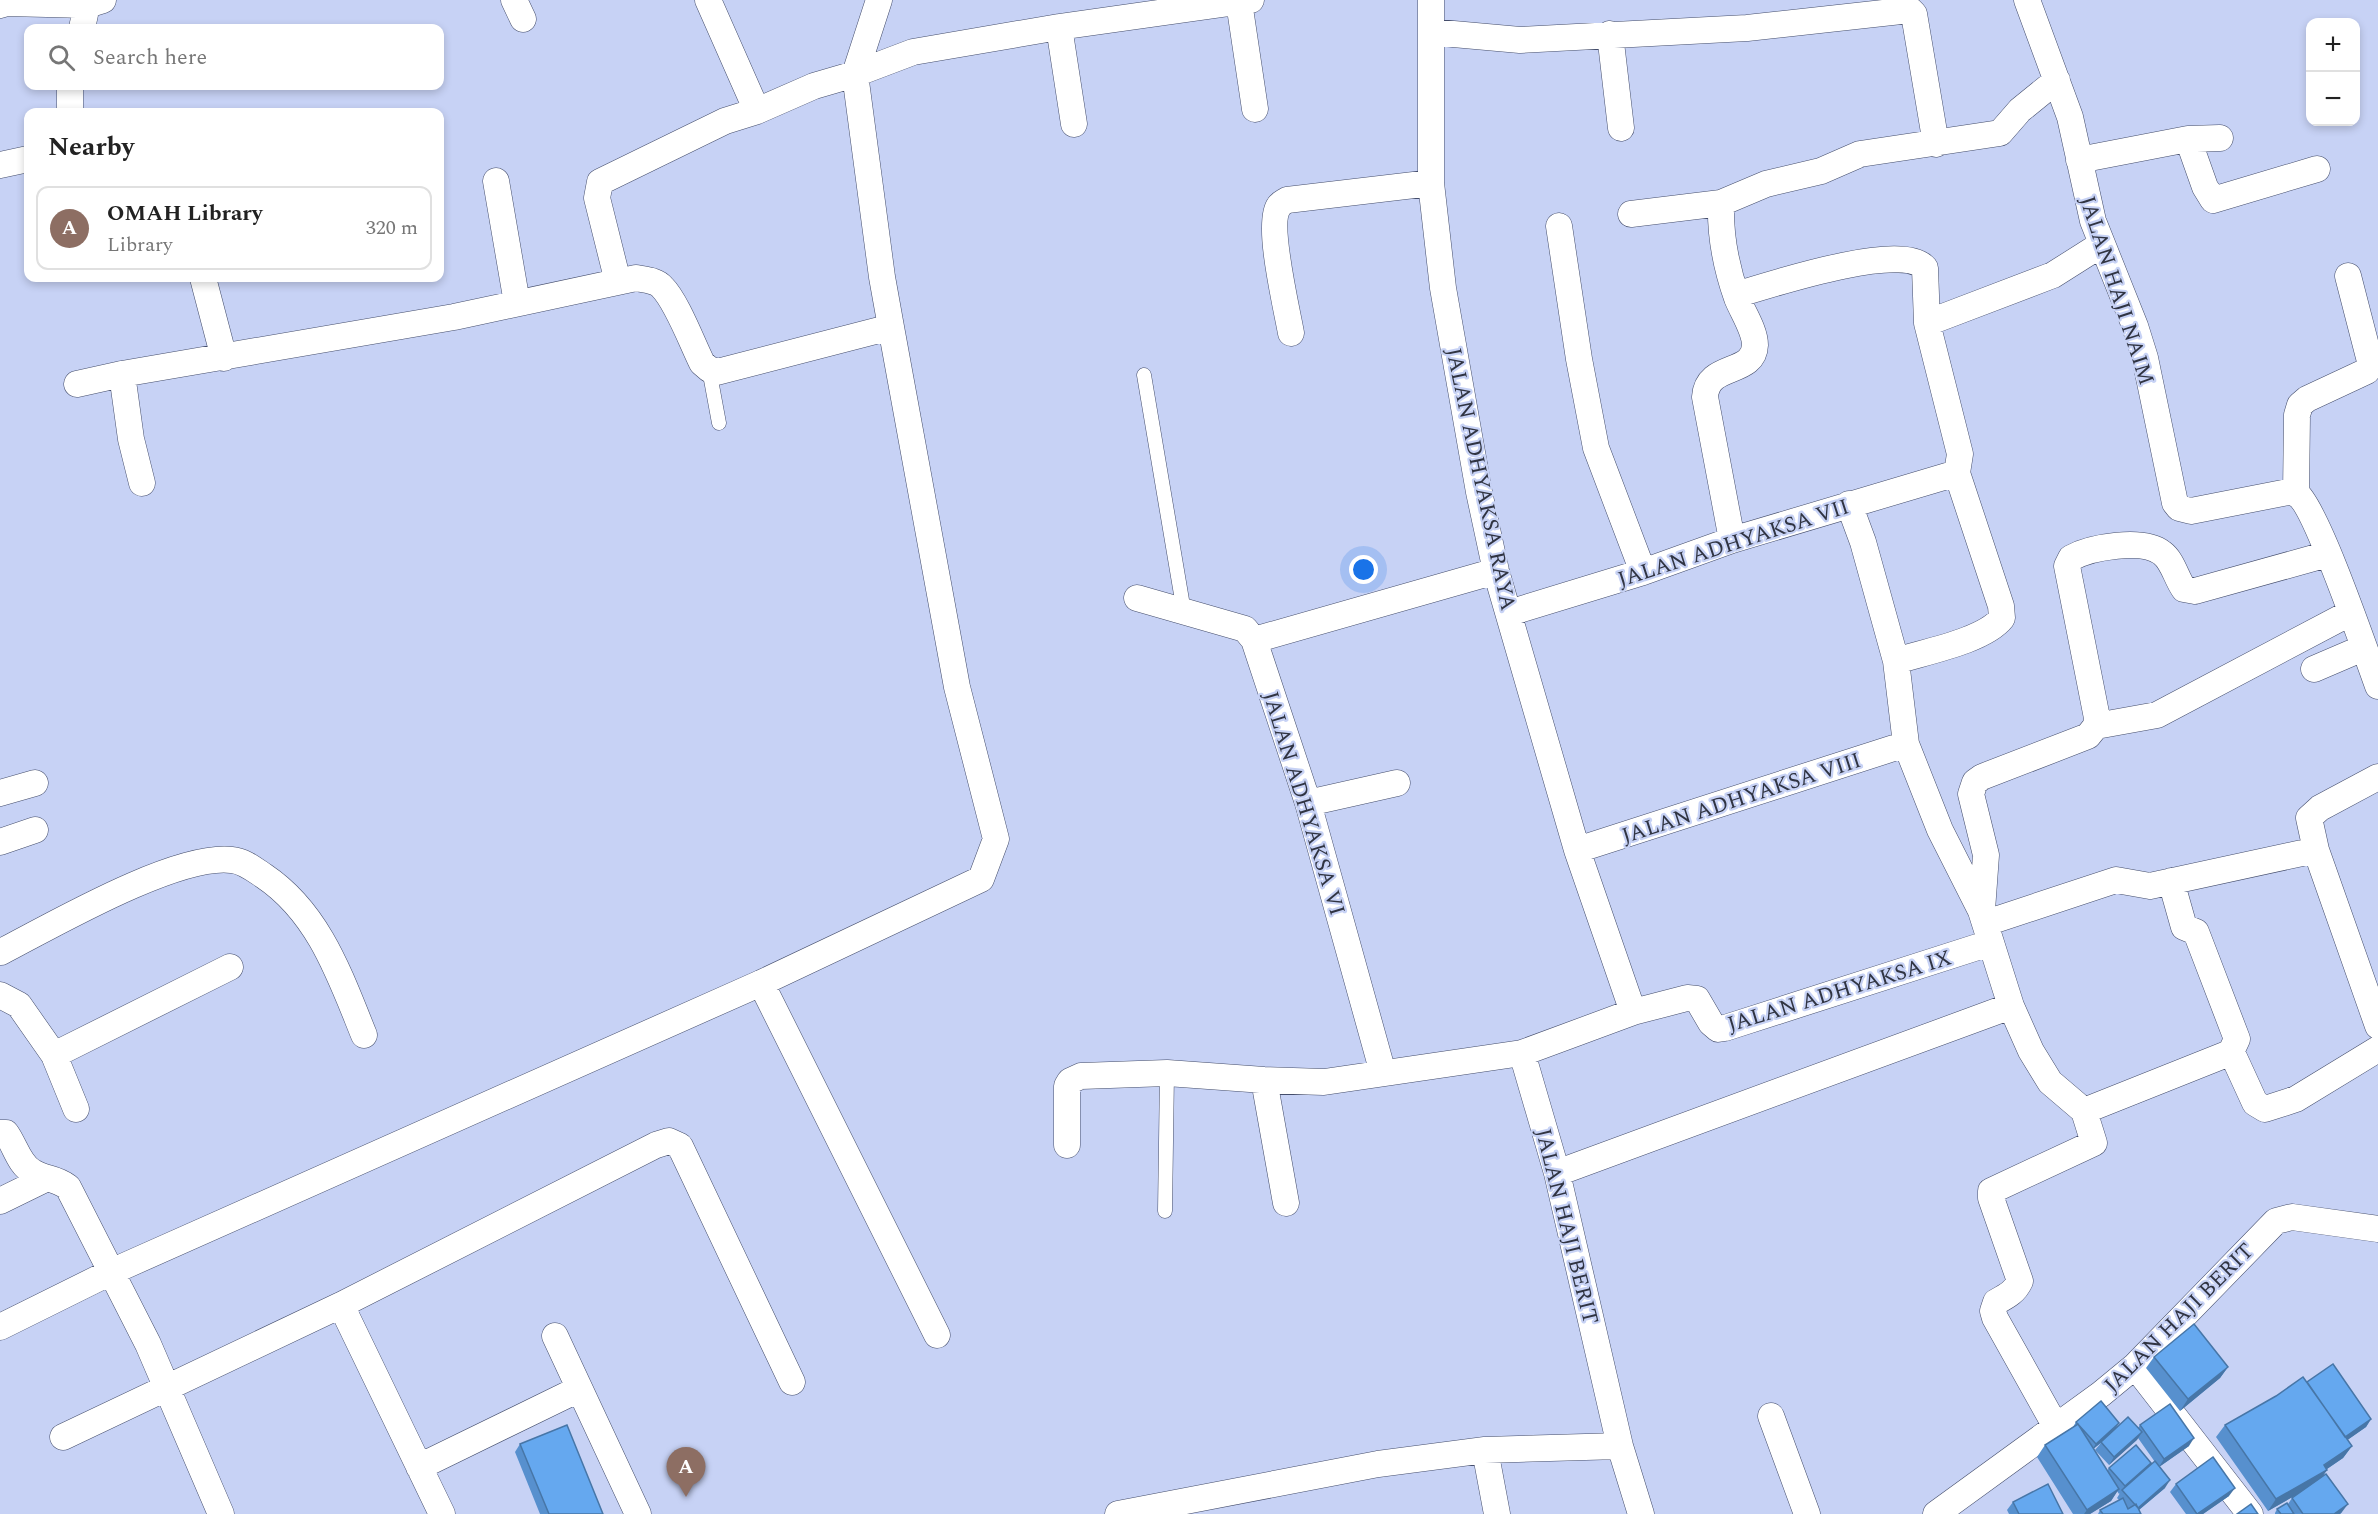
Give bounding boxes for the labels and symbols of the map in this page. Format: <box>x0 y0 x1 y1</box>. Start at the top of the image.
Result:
street label: JALAN HAJI NAIM <box>2070 192 2163 389</box>
street label: JALAN ADHYAKSA RAYA <box>1437 345 1525 614</box>
street label: JALAN ADHYAKSA VII <box>1613 490 1853 596</box>
your location <box>1349 555 1378 584</box>
street label: JALAN ADHYAKSA VI <box>1254 687 1353 920</box>
street label: JALAN ADHYAKSA VIII <box>1617 744 1866 853</box>
street label: JALAN ADHYAKSA IX <box>1723 942 1956 1041</box>
street label: JALAN HAJI BERIT <box>1526 1125 1607 1328</box>
street label: JALAN HAJI BERIT <box>2096 1235 2262 1401</box>
pin: A <box>666 1448 706 1497</box>

